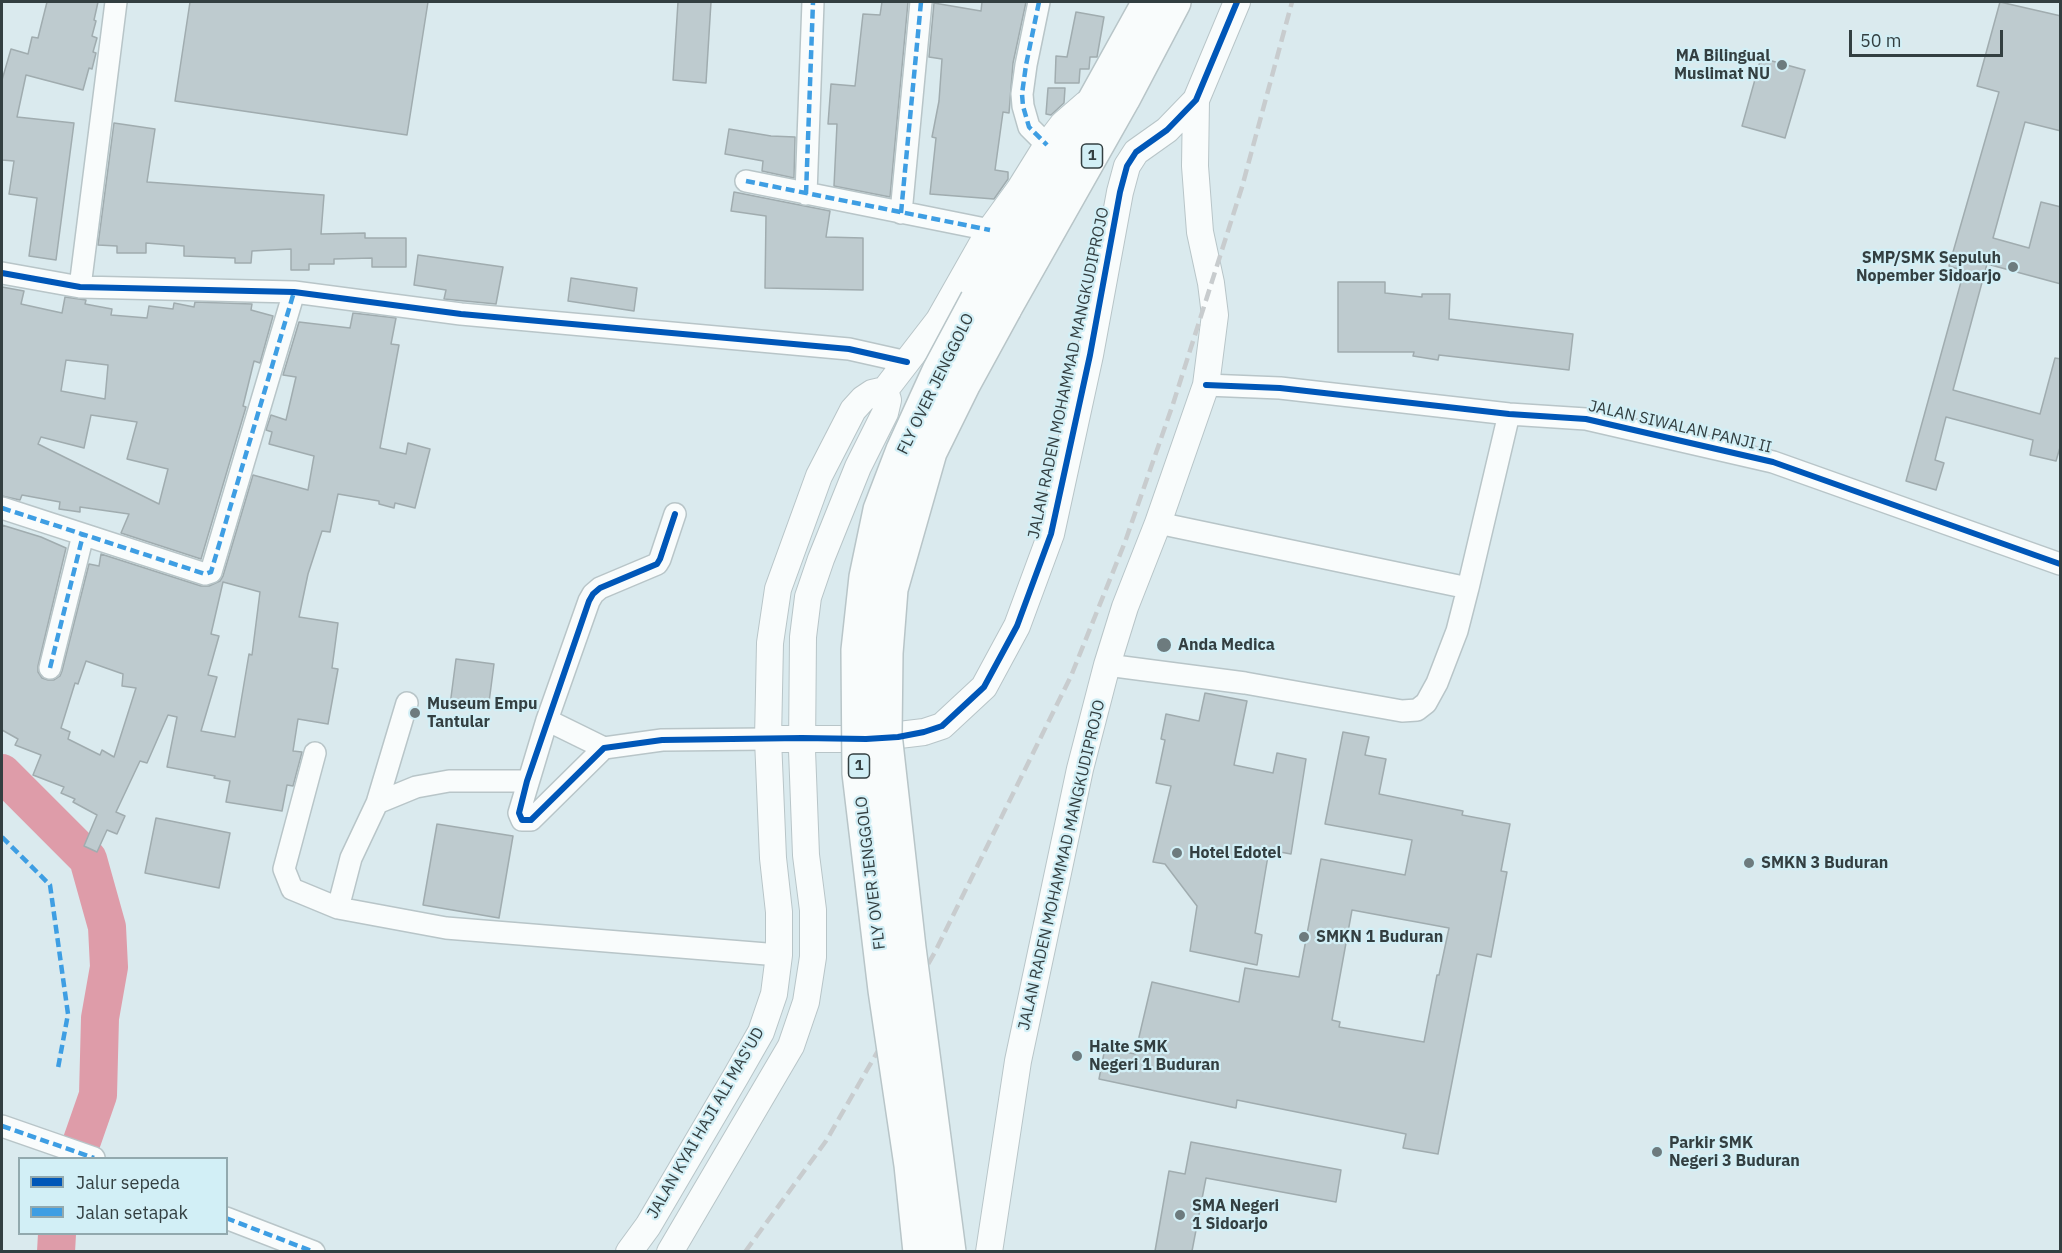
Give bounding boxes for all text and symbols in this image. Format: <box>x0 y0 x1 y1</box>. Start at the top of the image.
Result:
scale bar <box>1852 18 2006 56</box>
text: 50 m <box>1860 29 1902 52</box>
place label: MA Bilingual Muslimat NU <box>1674 46 1770 84</box>
marker: MA Bilingual Muslimat NU <box>1775 58 1789 72</box>
road number: 1 <box>1082 144 1102 168</box>
street label: JALAN RADEN MOHAMMAD MANGKUDIPROJO <box>1024 205 1114 541</box>
place label: SMP/SMK Sepuluh Nopember Sidoarjo <box>1856 248 2001 286</box>
marker: SMP/SMK Sepuluh Nopember Sidoarjo <box>2006 260 2020 274</box>
street label: FLY OVER JENGGOLO <box>894 310 978 458</box>
street label: JALAN SIWALAN PANJI II <box>1587 397 1773 457</box>
place label: Anda Medica <box>1178 635 1275 655</box>
marker: Anda Medica <box>1155 636 1173 654</box>
place label: Museum Empu Tantular <box>427 694 538 732</box>
street label: JALAN RADEN MOHAMMAD MANGKUDIPROJO <box>1015 698 1109 1032</box>
marker: Museum Empu Tantular <box>408 706 422 720</box>
road number: 1 <box>848 754 870 778</box>
street label: FLY OVER JENGGOLO <box>852 795 890 951</box>
place label: Hotel Edotel <box>1189 843 1281 863</box>
marker: Hotel Edotel <box>1170 846 1184 860</box>
place label: SMKN 3 Buduran <box>1761 853 1888 873</box>
marker: SMKN 3 Buduran <box>1742 856 1756 870</box>
place label: SMKN 1 Buduran <box>1316 927 1443 947</box>
marker: SMKN 1 Buduran <box>1297 930 1311 944</box>
street label: JALAN KYAI HAJI ALI MAS'UD <box>643 1024 769 1222</box>
place label: Halte SMK Negeri 1 Buduran <box>1089 1037 1220 1075</box>
marker: Halte SMK Negeri 1 Buduran <box>1070 1049 1084 1063</box>
place label: Parkir SMK Negeri 3 Buduran <box>1669 1133 1800 1171</box>
marker: Parkir SMK Negeri 3 Buduran <box>1650 1145 1664 1159</box>
legend <box>18 1157 228 1235</box>
text: Jalur sepeda <box>76 1171 180 1194</box>
place label: SMA Negeri 1 Sidoarjo <box>1192 1196 1279 1234</box>
text: Jalan setapak <box>76 1201 188 1224</box>
marker: SMA Negeri 1 Sidoarjo <box>1173 1208 1187 1222</box>

